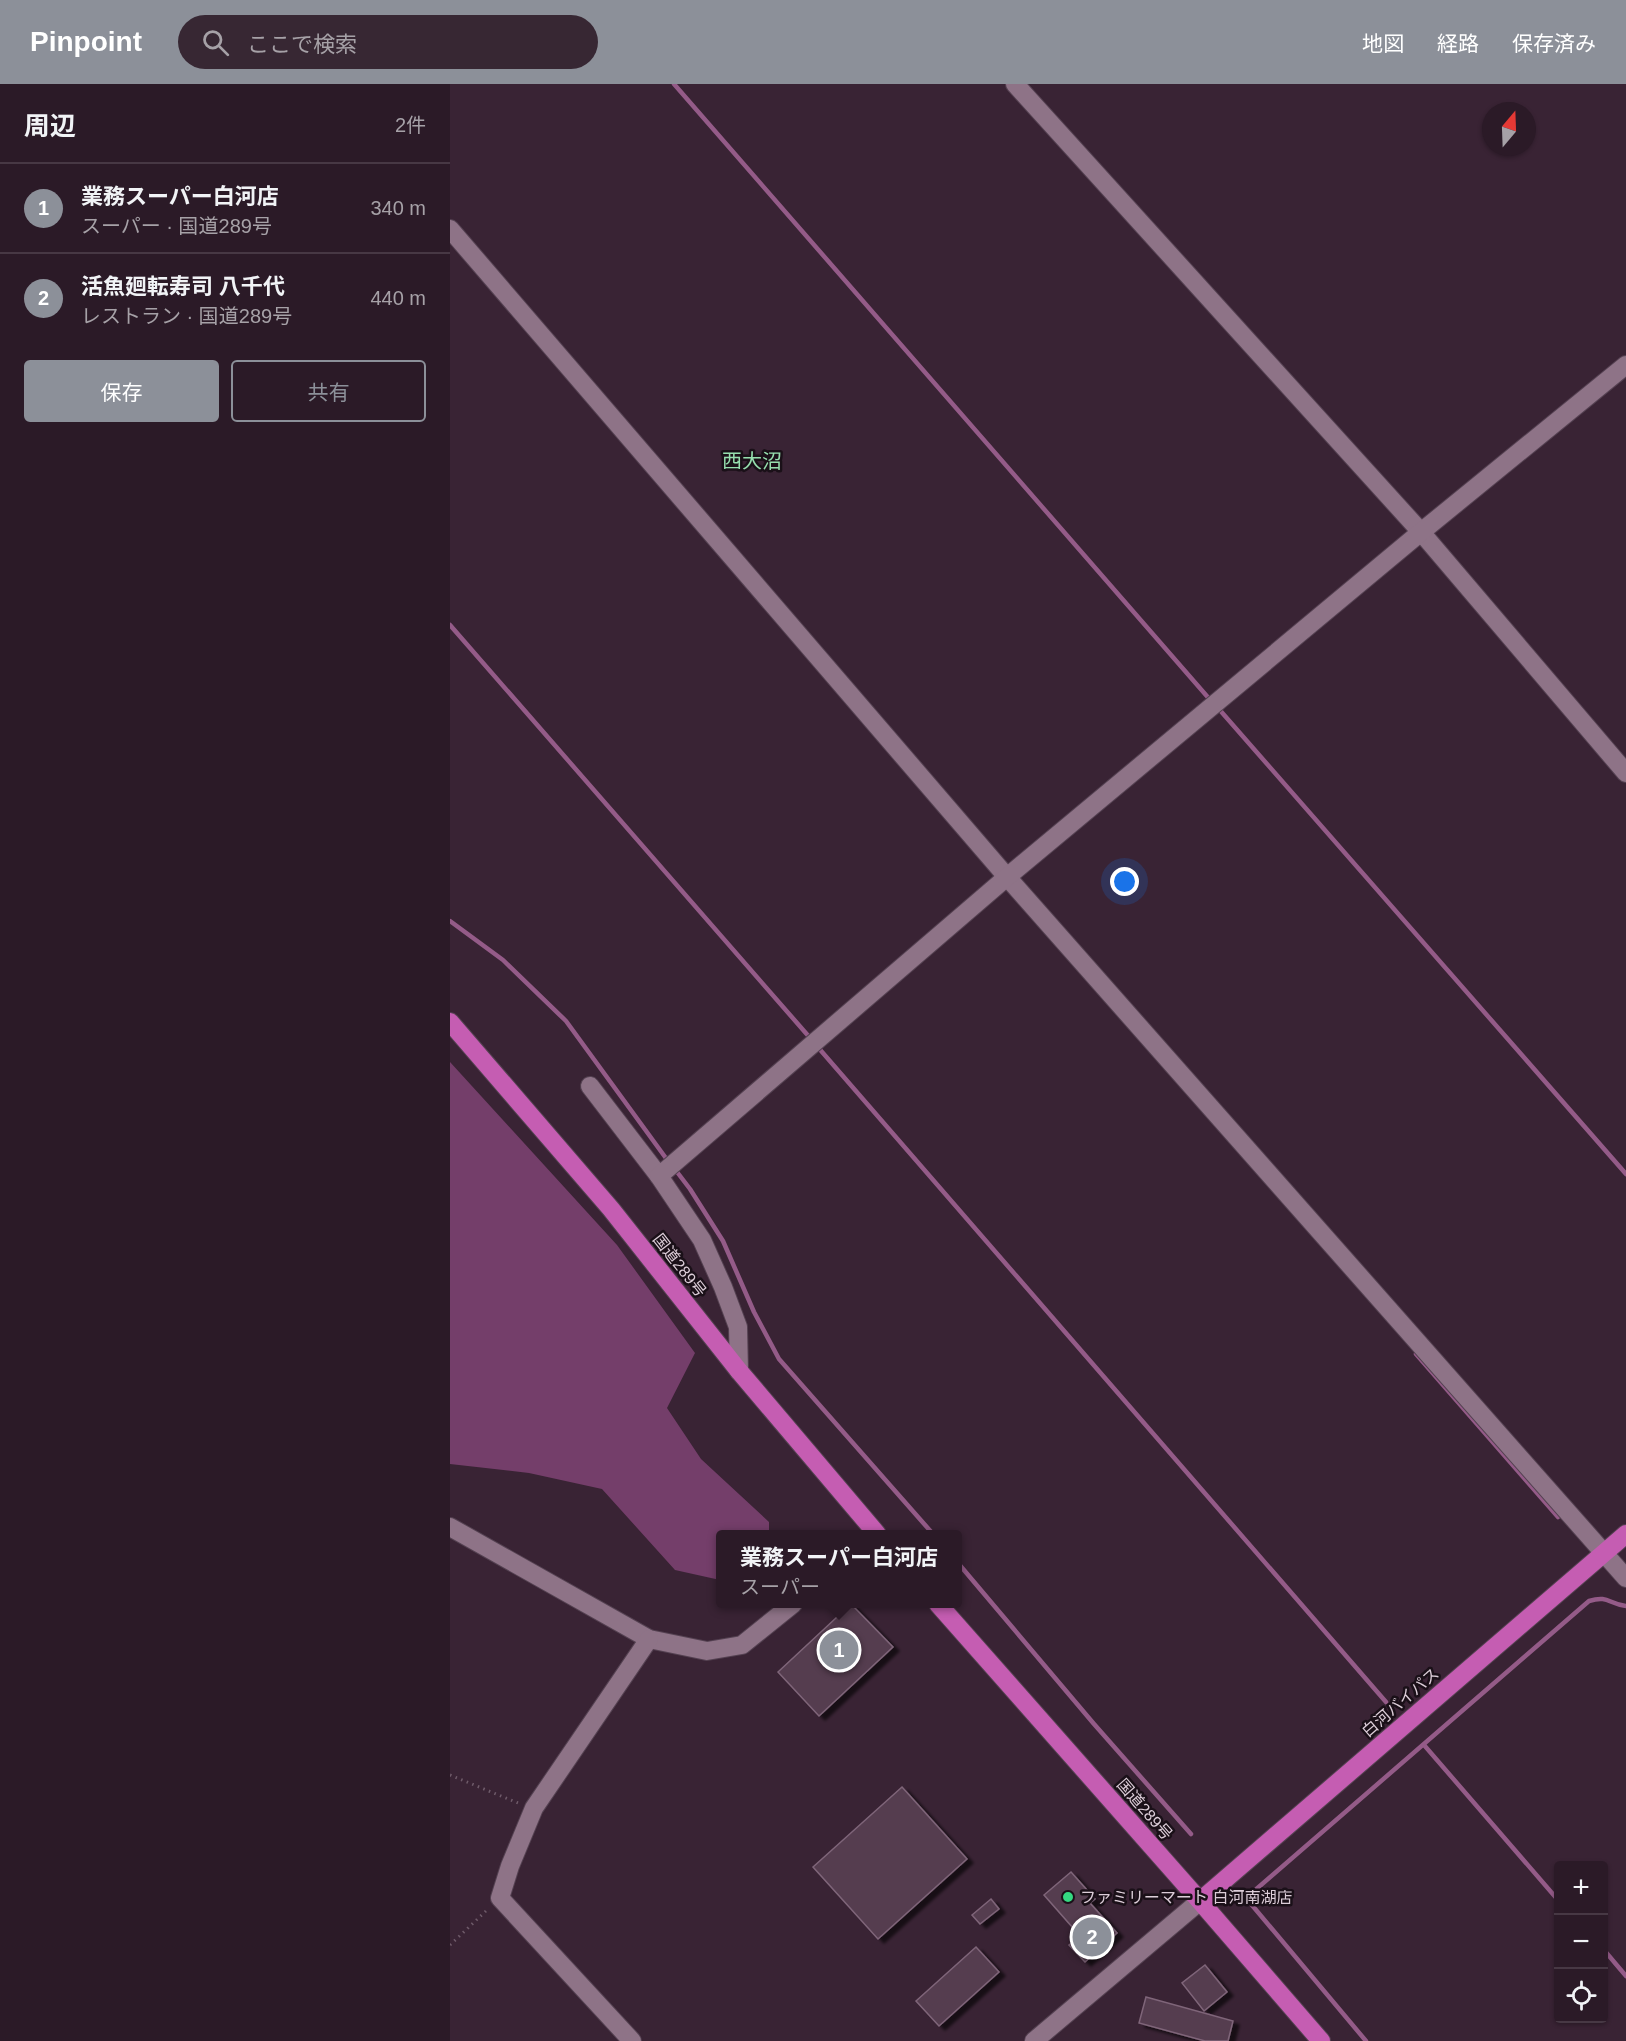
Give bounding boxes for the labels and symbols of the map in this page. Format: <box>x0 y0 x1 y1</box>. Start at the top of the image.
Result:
north arrow <box>1482 102 1536 156</box>
district label: 西大沼 <box>722 450 782 472</box>
your location <box>1110 867 1139 896</box>
street label: 国道289号 <box>650 1231 709 1300</box>
pin: 1 <box>820 1628 858 1672</box>
street label: 白河バイパス <box>1359 1665 1442 1740</box>
street label: 国道289号 <box>1114 1776 1176 1843</box>
place label: ファミリーマート 白河南湖店 <box>1080 1889 1292 1906</box>
marker: ファミリーマート 白河南湖店 <box>1061 1890 1075 1904</box>
pin: 2 <box>1072 1914 1112 1960</box>

